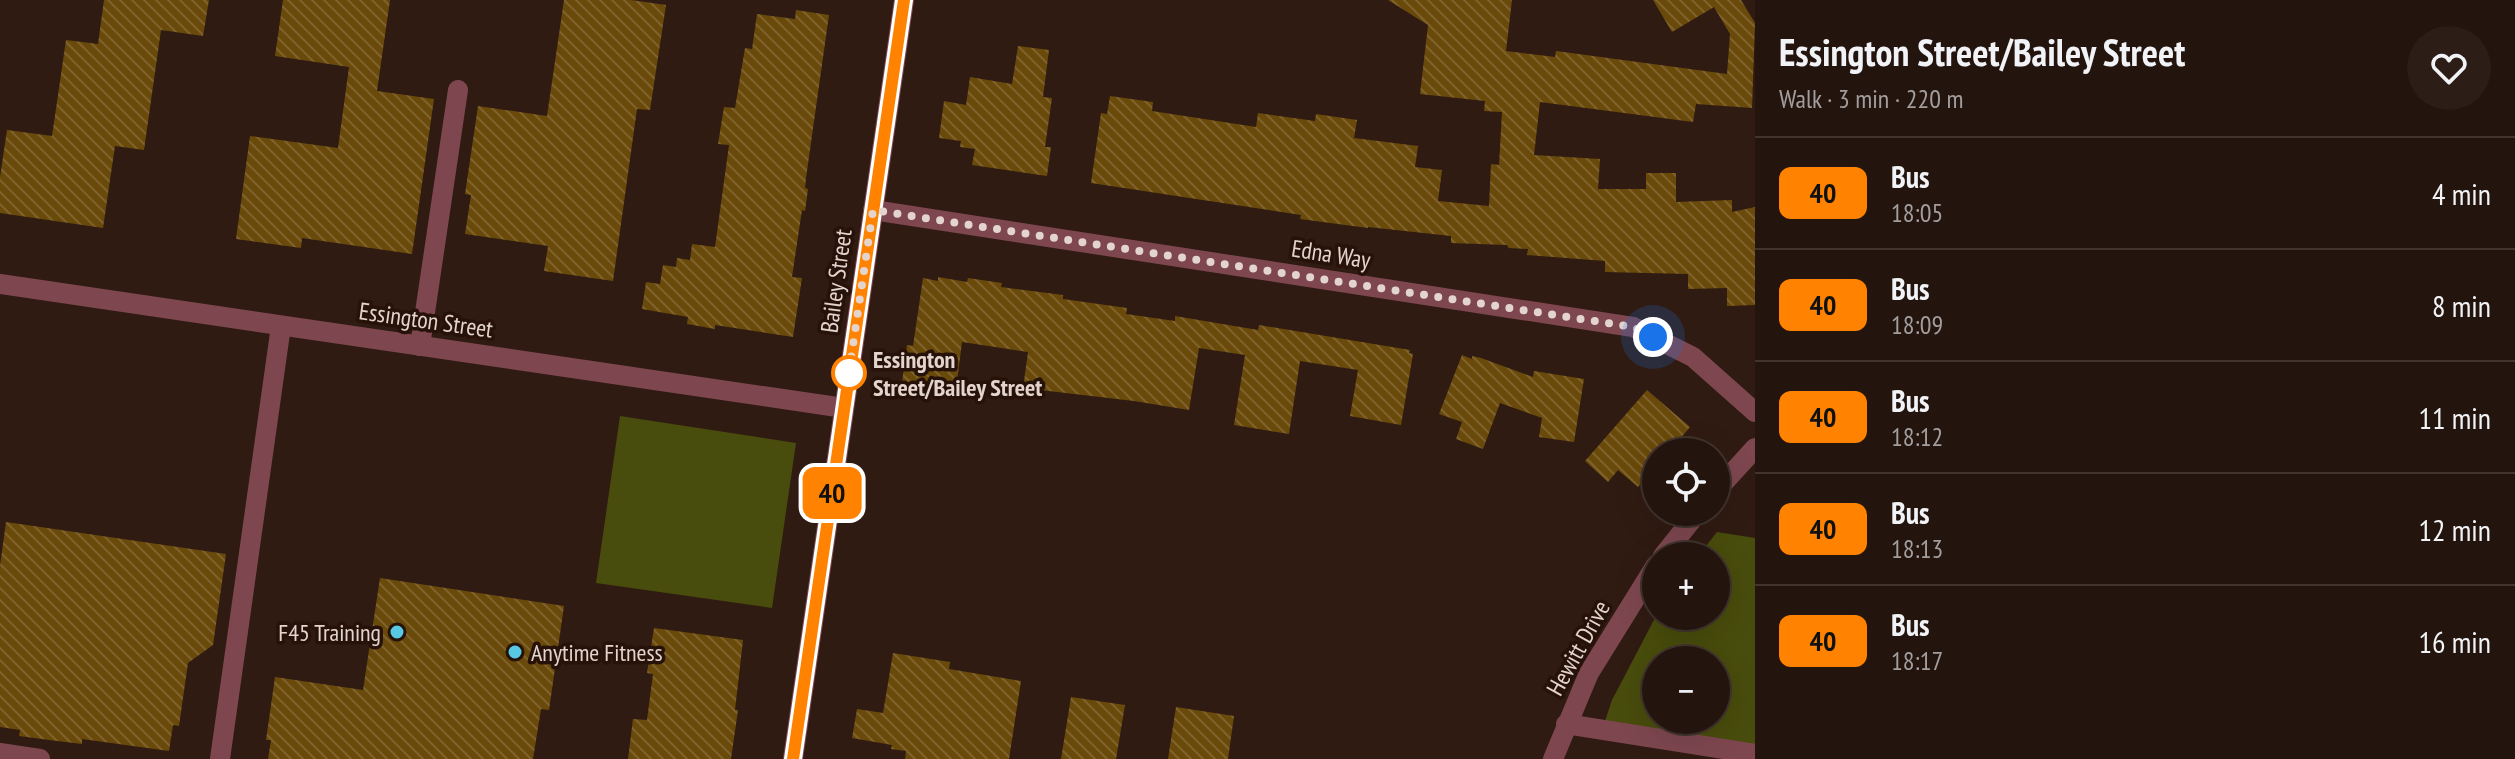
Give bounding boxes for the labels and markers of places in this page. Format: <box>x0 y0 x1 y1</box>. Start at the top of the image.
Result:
place label: Essington Street/Bailey Street <box>873 344 1042 403</box>
marker: Essington Street/Bailey Street <box>832 356 866 390</box>
place label: F45 Training <box>278 617 381 648</box>
marker: F45 Training <box>388 623 406 641</box>
place label: Anytime Fitness <box>531 637 663 668</box>
marker: Anytime Fitness <box>506 643 524 661</box>

